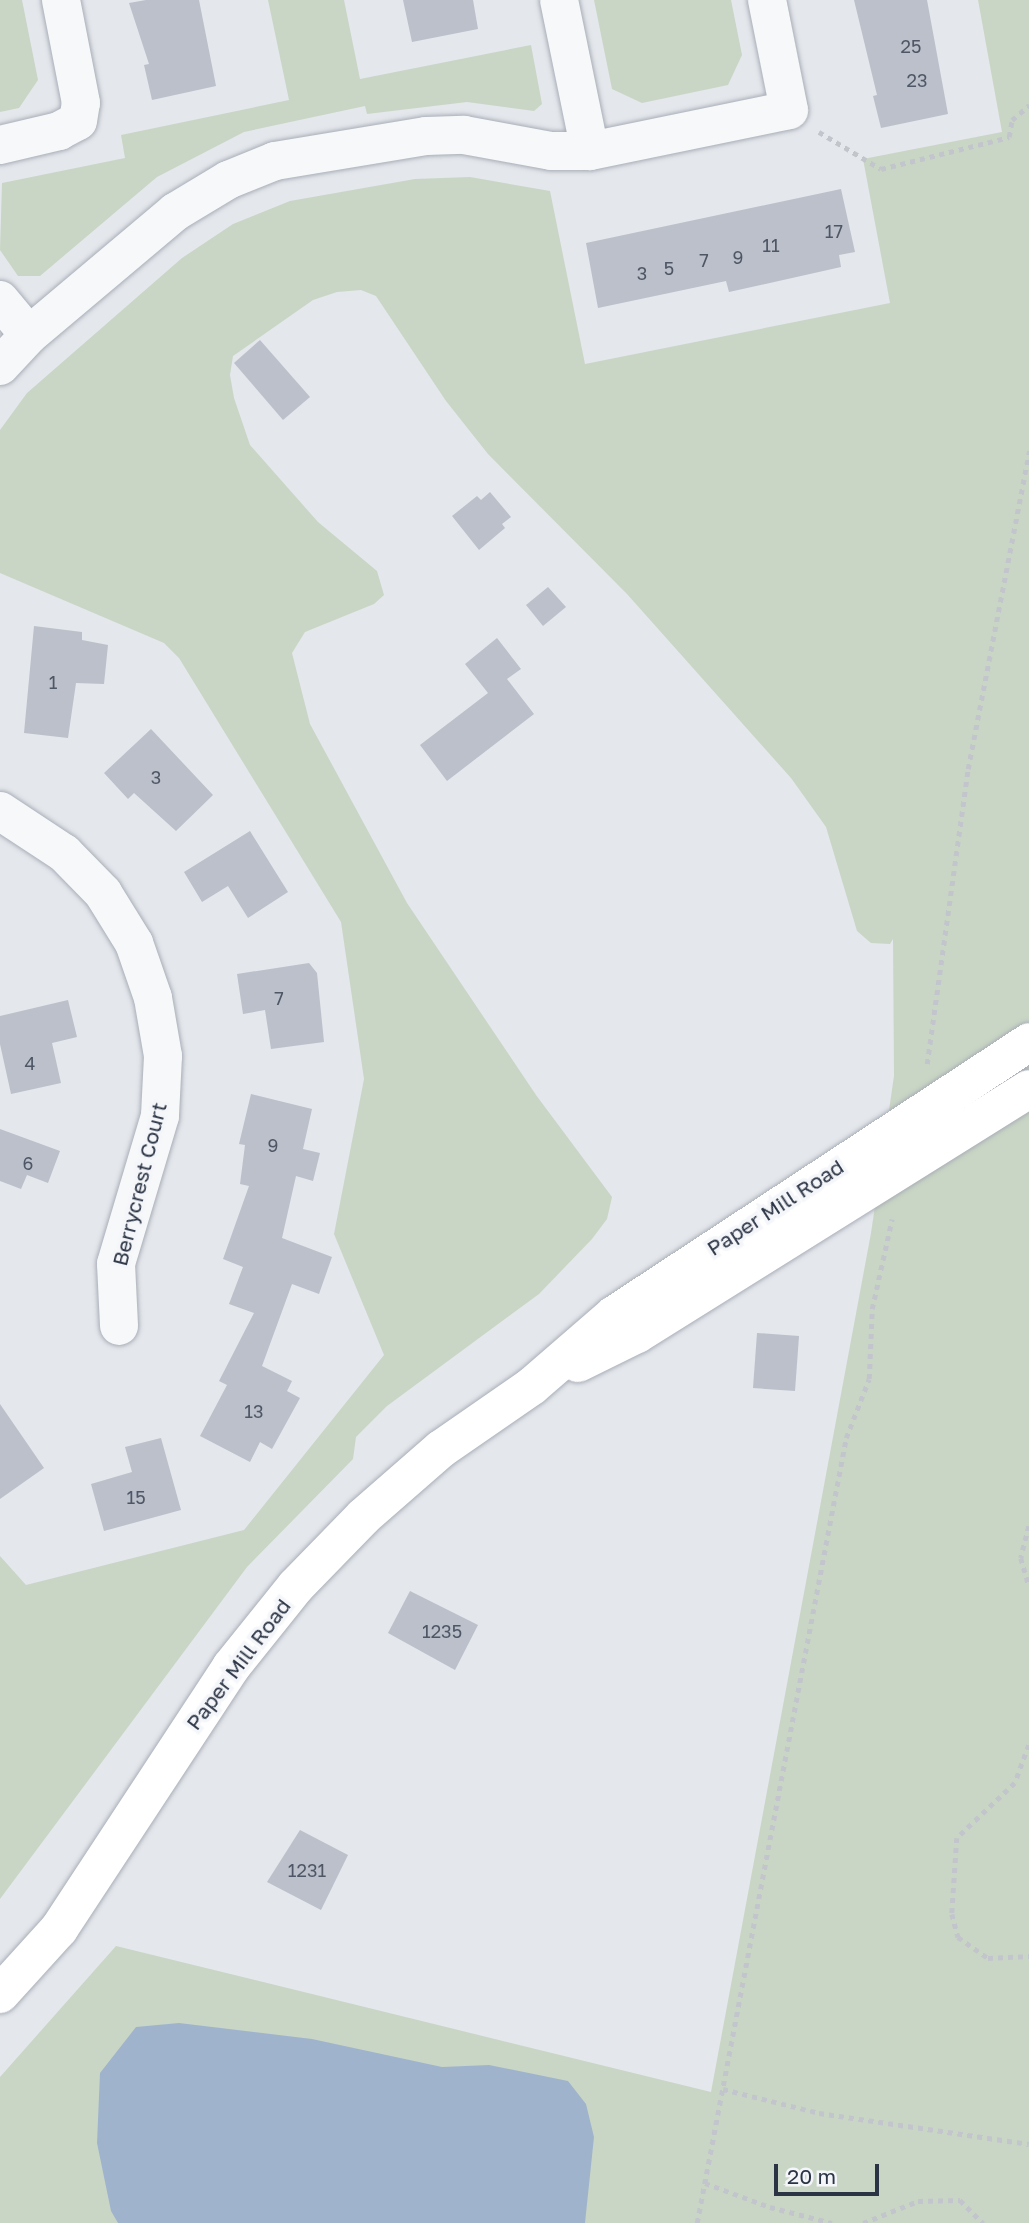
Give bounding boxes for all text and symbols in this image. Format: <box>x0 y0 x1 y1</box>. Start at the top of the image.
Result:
house number: 25 <box>901 35 921 57</box>
house number: 23 <box>907 69 927 91</box>
house number: 17 <box>825 220 843 242</box>
house number: 11 <box>762 234 780 256</box>
house number: 9 <box>733 246 743 268</box>
house number: 7 <box>699 249 709 271</box>
house number: 5 <box>664 257 674 279</box>
house number: 3 <box>637 262 647 284</box>
house number: 1 <box>49 671 57 693</box>
house number: 3 <box>151 766 161 788</box>
house number: 7 <box>274 987 284 1009</box>
house number: 4 <box>25 1052 35 1074</box>
street label: Berrycrest Court <box>107 1100 171 1268</box>
house number: 9 <box>268 1134 278 1156</box>
house number: 6 <box>23 1152 33 1174</box>
street label: Paper Mill Road <box>702 1153 848 1261</box>
house number: 13 <box>244 1400 264 1422</box>
house number: 15 <box>126 1486 146 1508</box>
street label: Paper Mill Road <box>180 1593 296 1735</box>
house number: 1235 <box>422 1620 462 1642</box>
house number: 1231 <box>288 1859 326 1881</box>
scale bar <box>777 2150 882 2194</box>
text: 20 m <box>787 2163 836 2189</box>

